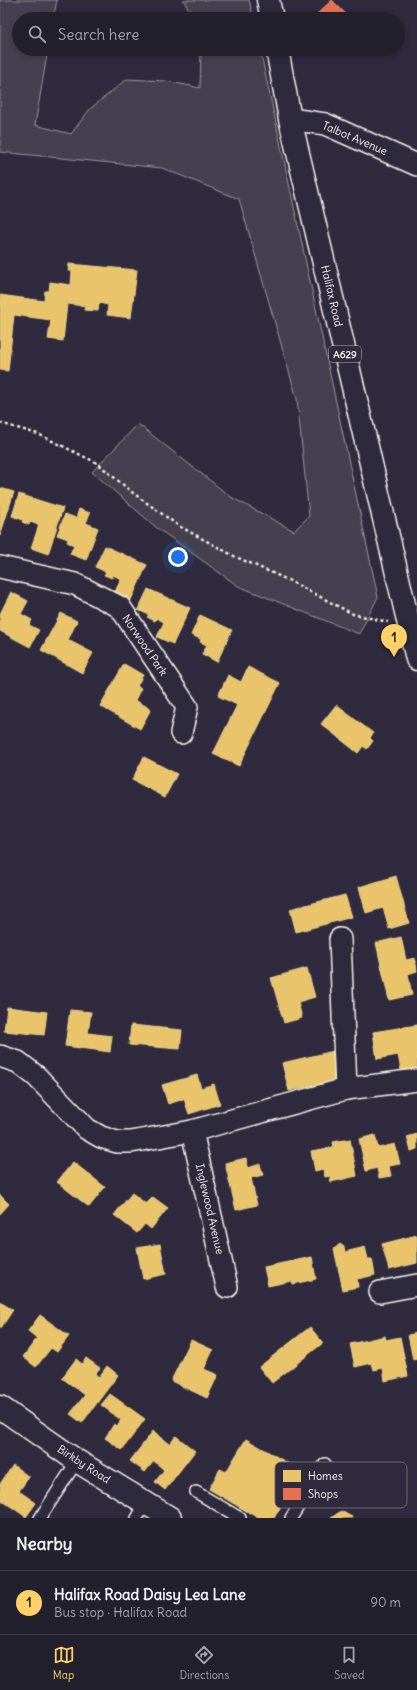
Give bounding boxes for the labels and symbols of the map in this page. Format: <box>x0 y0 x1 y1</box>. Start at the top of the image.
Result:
street label: Talbot Avenue <box>320 118 390 158</box>
street label: Halifax Road <box>318 264 346 329</box>
road number: A629 <box>329 346 361 362</box>
your location <box>168 547 188 567</box>
street label: Norwood Park <box>119 612 171 679</box>
pin: 1 <box>381 624 407 657</box>
street label: Inglewood Avenue <box>193 1162 227 1256</box>
street label: Birkby Road <box>55 1442 114 1487</box>
legend <box>275 1462 407 1508</box>
text: Homes <box>308 1469 343 1483</box>
text: Shops <box>308 1487 338 1501</box>

